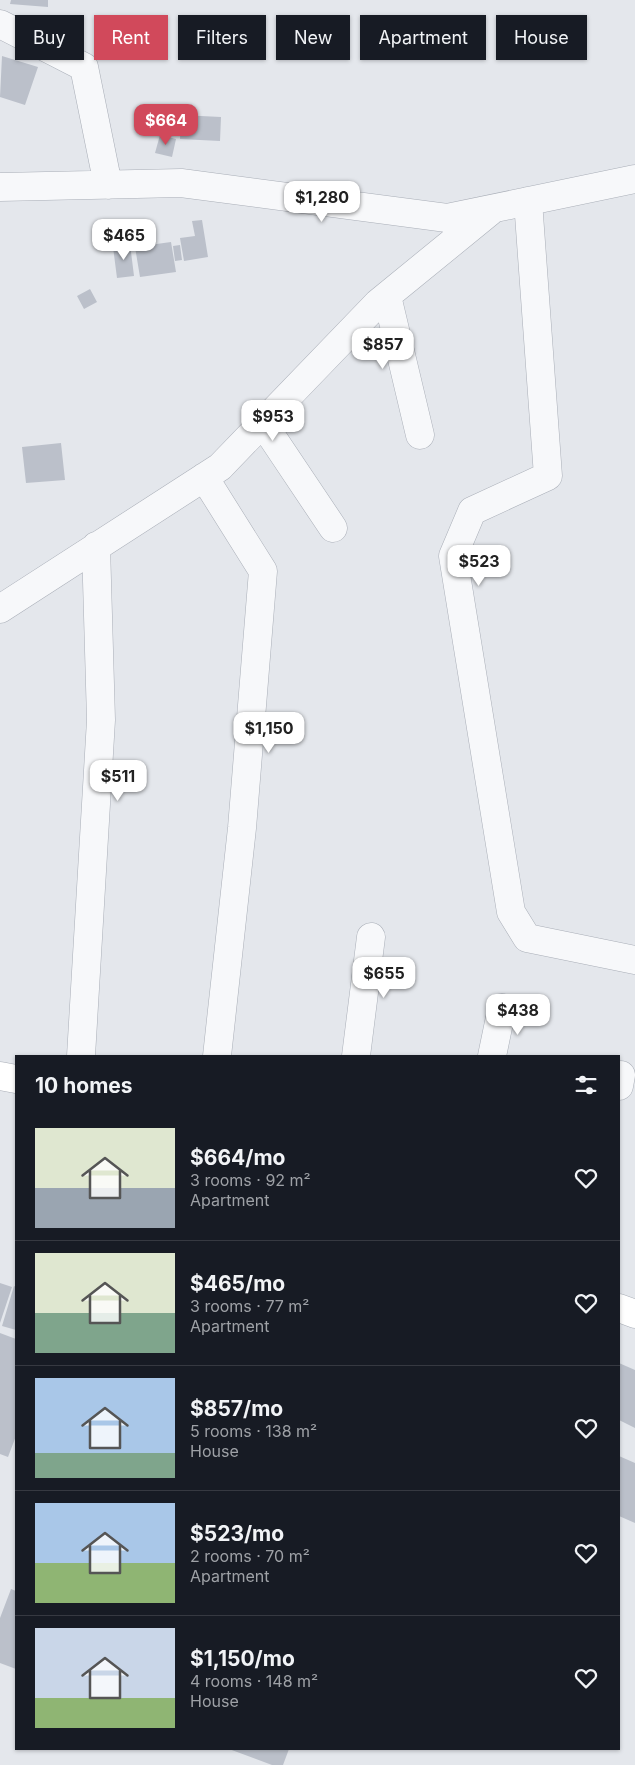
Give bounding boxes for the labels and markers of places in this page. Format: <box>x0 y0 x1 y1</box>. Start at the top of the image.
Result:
pin: $664 <box>136 104 196 146</box>
pin: $1,280 <box>281 180 363 223</box>
pin: $465 <box>94 218 154 261</box>
pin: $857 <box>353 328 413 370</box>
pin: $953 <box>243 400 303 442</box>
pin: $523 <box>449 544 509 587</box>
pin: $1,150 <box>228 712 310 754</box>
pin: $511 <box>88 760 148 802</box>
pin: $655 <box>354 956 414 999</box>
pin: $438 <box>488 994 548 1036</box>

